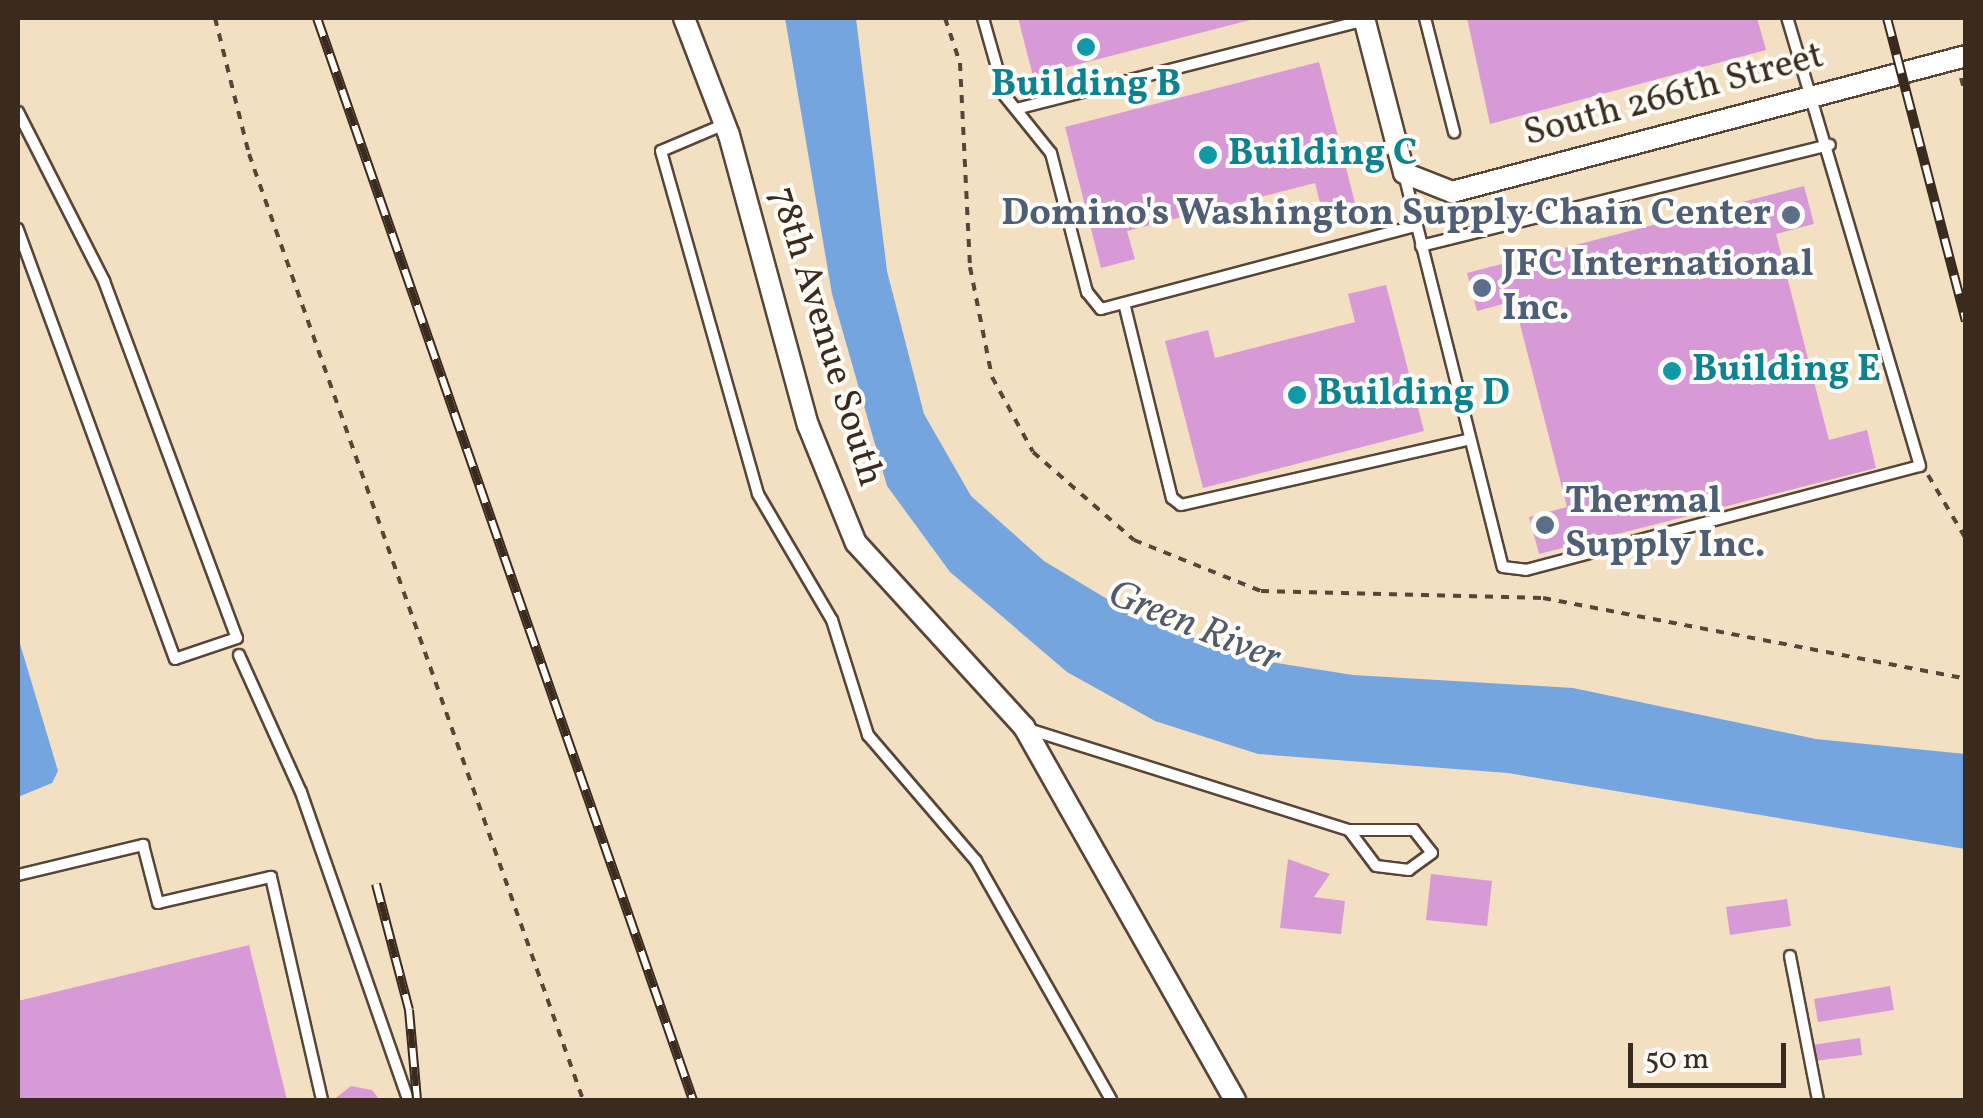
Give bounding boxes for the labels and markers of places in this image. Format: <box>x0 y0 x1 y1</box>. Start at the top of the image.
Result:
marker: Building B <box>1075 36 1097 58</box>
place label: Building B <box>991 63 1181 109</box>
place label: Building C <box>1228 132 1417 178</box>
marker: Building C <box>1197 144 1219 166</box>
place label: Domino's Washington Supply Chain Center <box>1000 192 1771 238</box>
marker: Domino's Washington Supply Chain Center <box>1780 204 1802 226</box>
place label: JFC International Inc. <box>1502 243 1814 332</box>
marker: JFC International Inc. <box>1471 277 1493 299</box>
place label: Building E <box>1692 348 1881 394</box>
marker: Building E <box>1661 360 1683 382</box>
place label: Building D <box>1317 372 1510 418</box>
marker: Building D <box>1286 384 1308 406</box>
place label: Thermal Supply Inc. <box>1565 480 1766 570</box>
marker: Thermal Supply Inc. <box>1534 514 1556 536</box>

